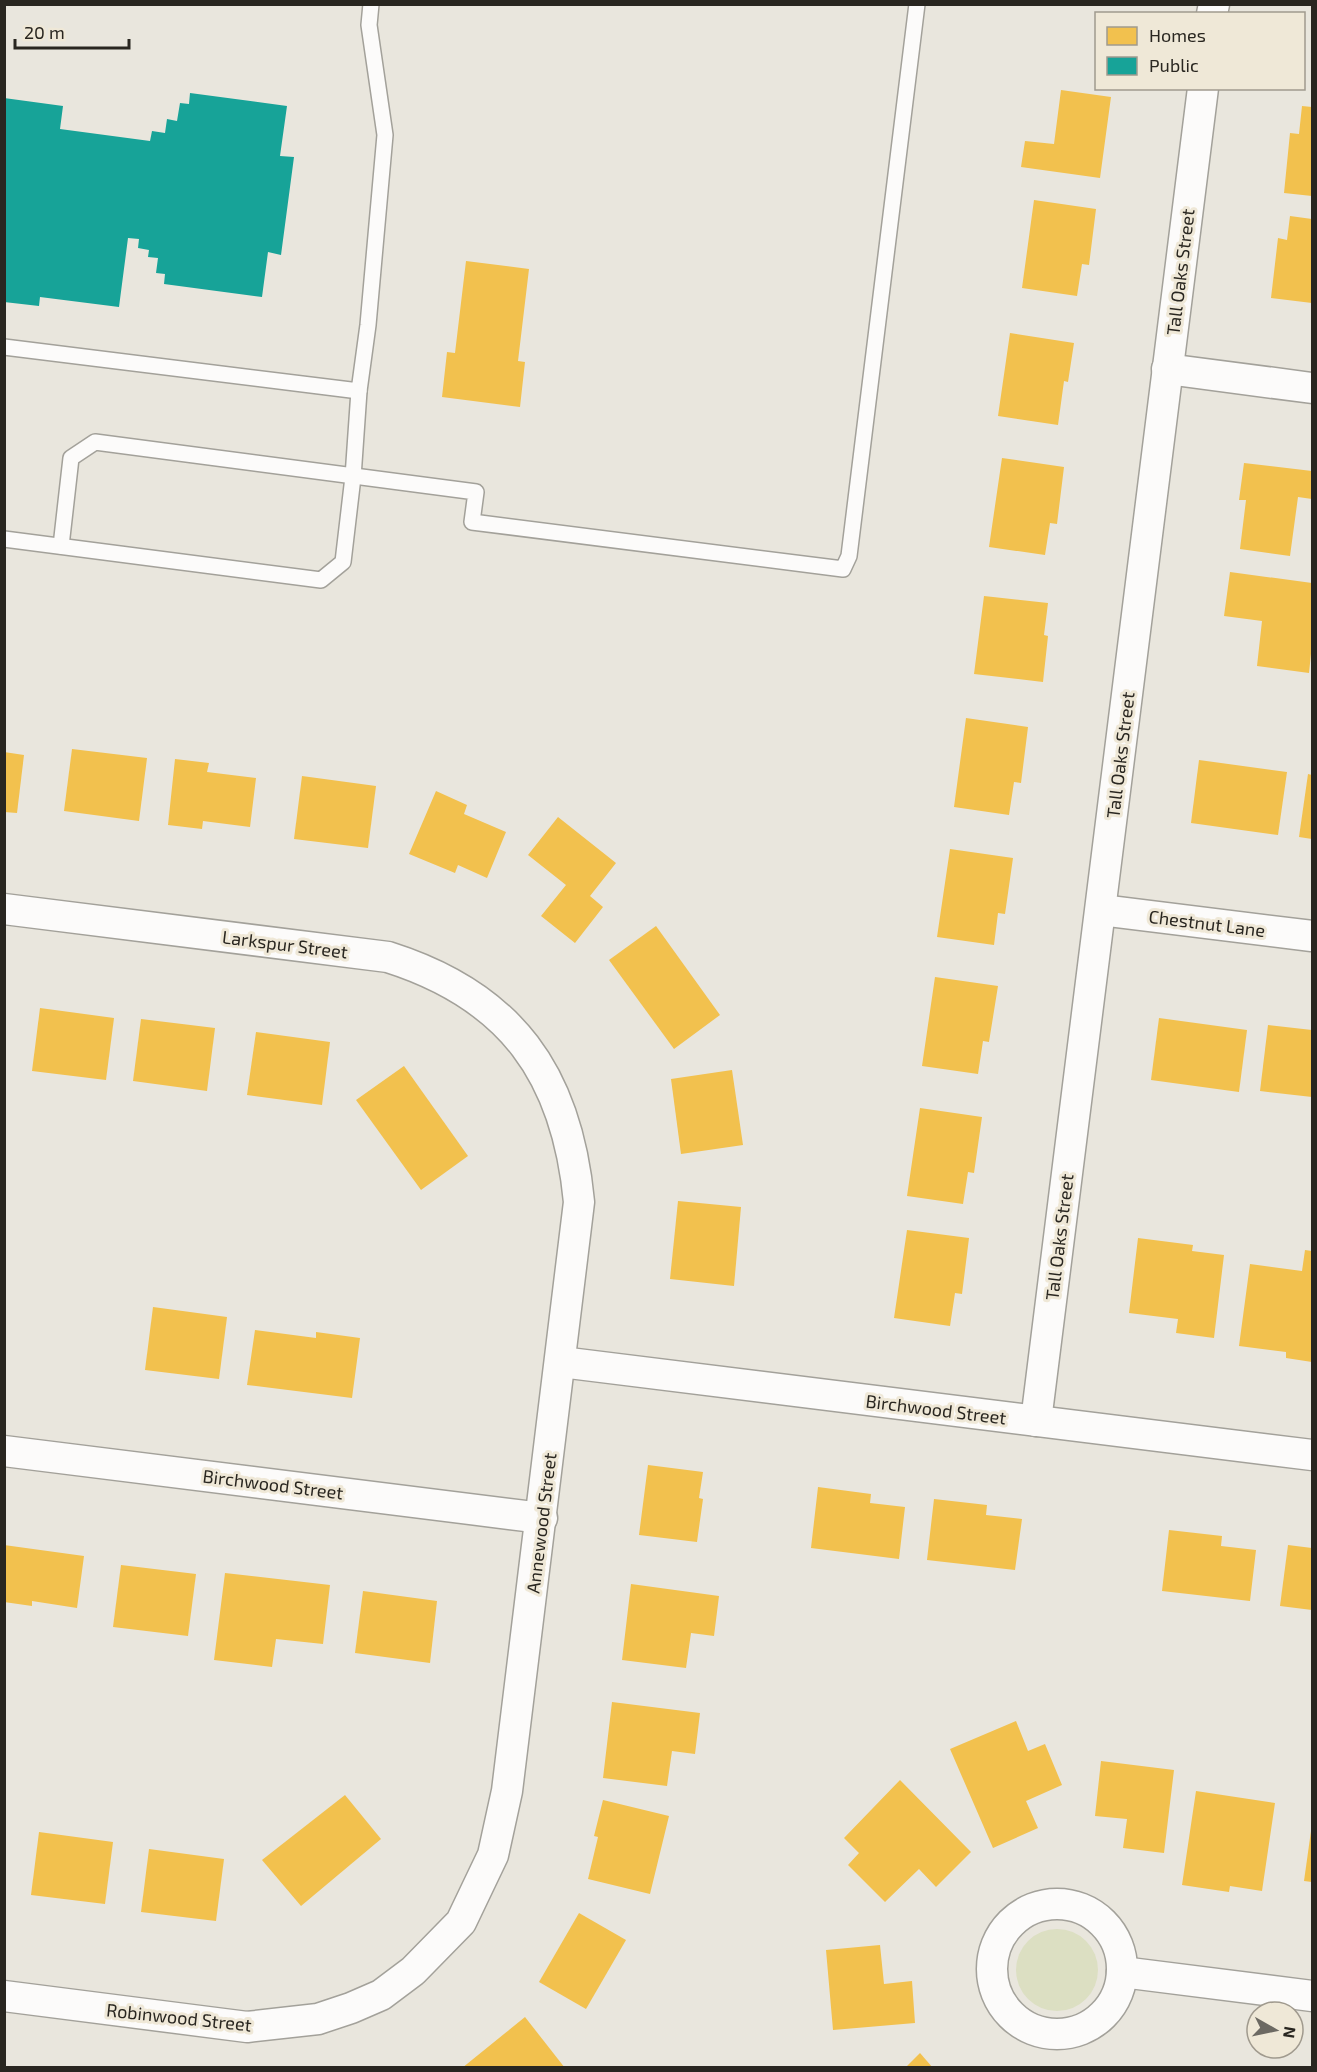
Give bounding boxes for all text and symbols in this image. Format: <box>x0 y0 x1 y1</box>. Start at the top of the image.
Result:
scale bar <box>15 12 129 50</box>
legend <box>1095 12 1305 90</box>
text: 20 m <box>24 21 65 43</box>
text: Homes <box>1149 24 1206 46</box>
text: Public <box>1149 54 1199 76</box>
street label: Tall Oaks Street <box>1161 207 1199 336</box>
street label: Tall Oaks Street <box>1101 690 1139 819</box>
street label: Chestnut Lane <box>1147 905 1267 941</box>
street label: Larkspur Street <box>221 925 349 963</box>
street label: Tall Oaks Street <box>1040 1172 1078 1301</box>
street label: Birchwood Street <box>864 1389 1008 1429</box>
street label: Annewood Street <box>521 1451 561 1594</box>
street label: Birchwood Street <box>201 1464 345 1504</box>
street label: Robinwood Street <box>105 1998 253 2036</box>
north arrow <box>1245 2000 1305 2060</box>
text: N <box>1280 2025 1301 2040</box>

